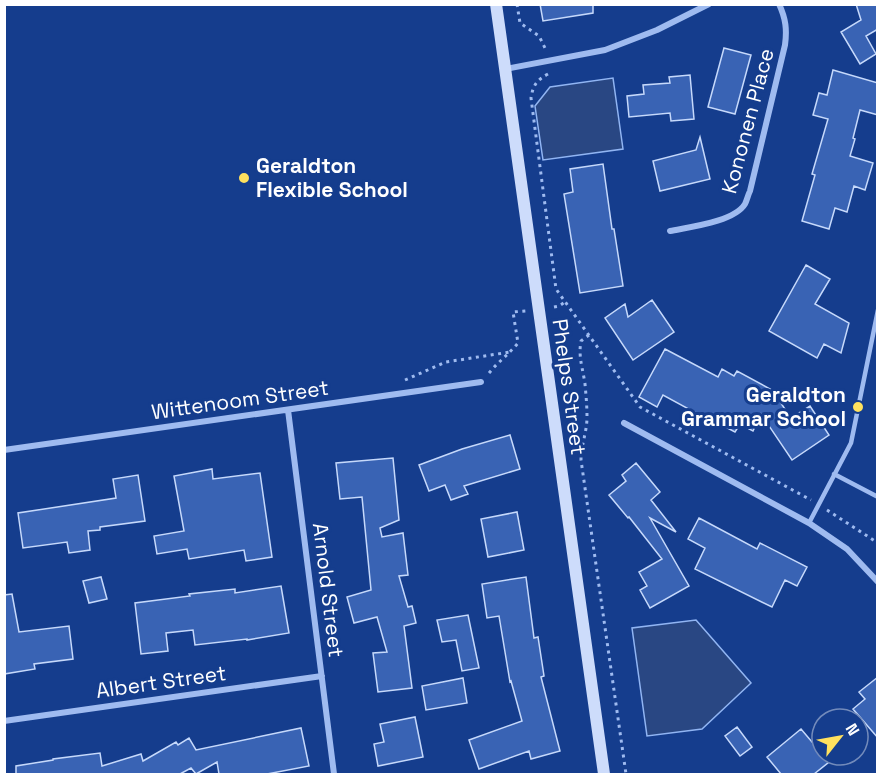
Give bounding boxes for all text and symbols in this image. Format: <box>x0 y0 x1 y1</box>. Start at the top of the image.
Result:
street label: Kononen Place <box>715 45 780 196</box>
place label: Geraldton Flexible School <box>256 152 408 203</box>
marker: Geraldton Flexible School <box>237 171 251 185</box>
street label: Phelps Street <box>547 317 592 457</box>
street label: Wittenoom Street <box>149 374 330 425</box>
place label: Geraldton Grammar School <box>681 381 846 432</box>
marker: Geraldton Grammar School <box>851 400 865 414</box>
street label: Arnold Street <box>307 521 350 659</box>
street label: Albert Street <box>94 659 228 704</box>
north arrow <box>810 707 870 767</box>
text: N <box>841 720 864 740</box>

